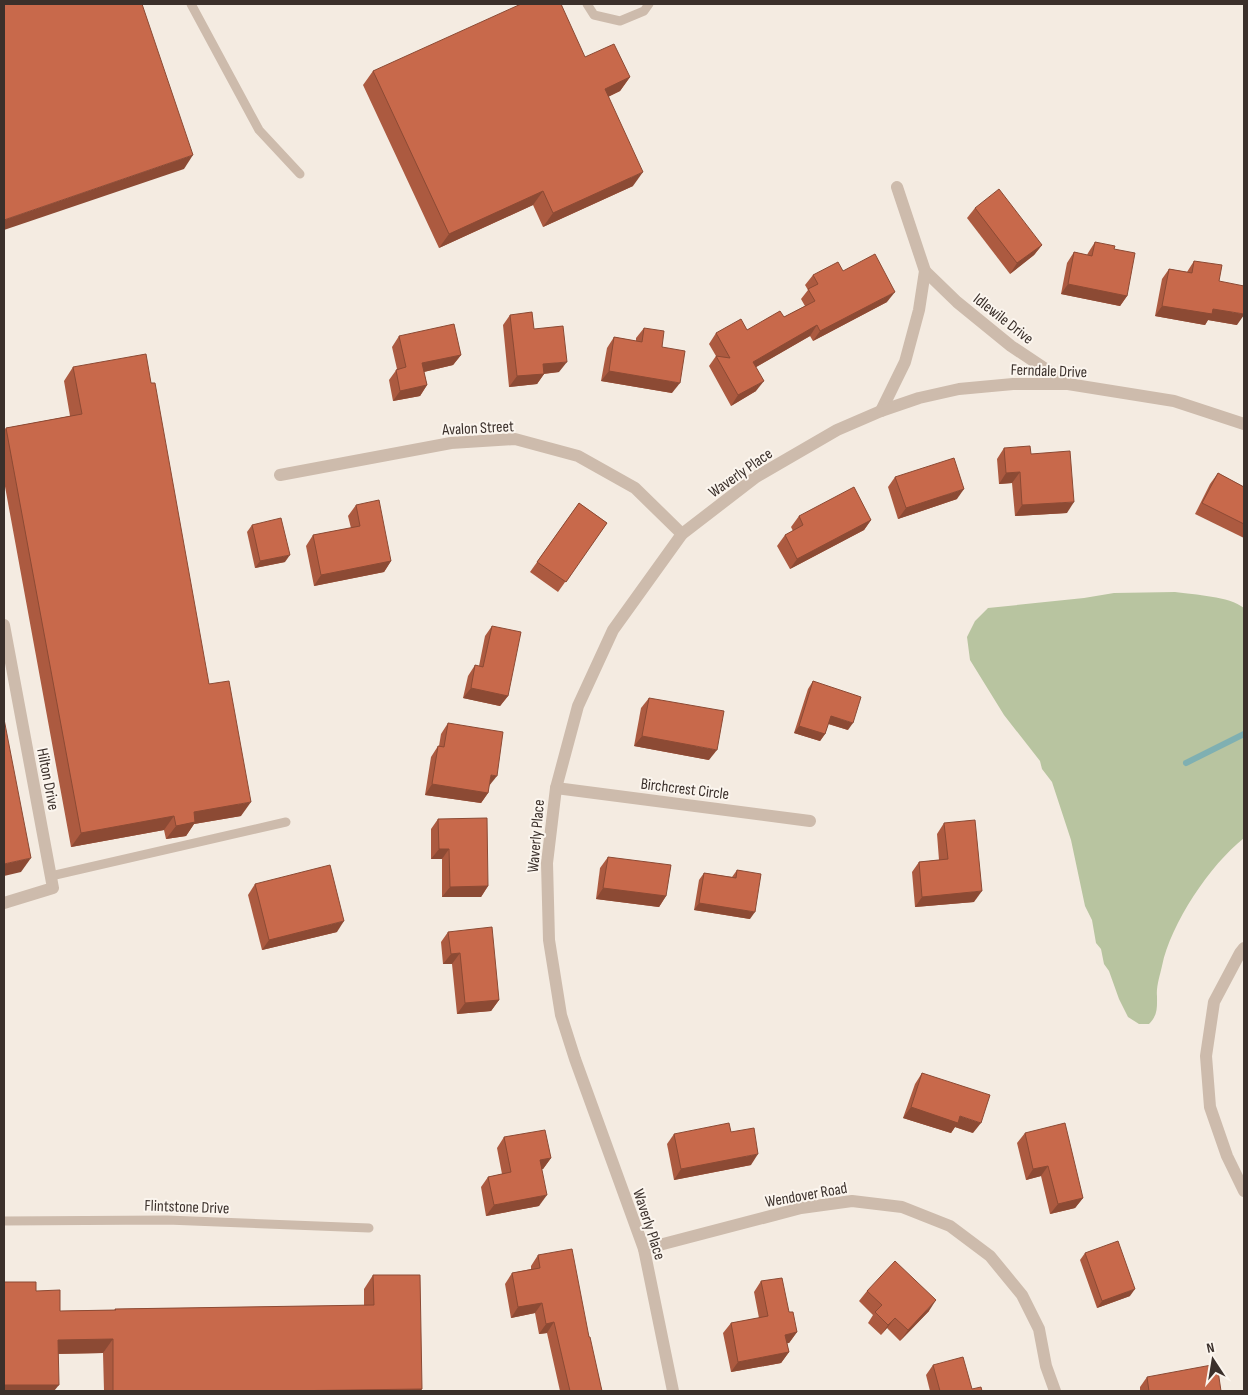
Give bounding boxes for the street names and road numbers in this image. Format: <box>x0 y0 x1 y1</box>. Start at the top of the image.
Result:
street label: Idlewile Drive <box>969 290 1037 349</box>
street label: Ferndale Drive <box>1010 361 1087 382</box>
street label: Avalon Street <box>441 417 514 440</box>
street label: Waverly Place <box>705 444 776 502</box>
street label: Hilton Drive <box>32 747 63 812</box>
street label: Birchcrest Circle <box>640 775 730 804</box>
street label: Waverly Place <box>524 799 549 874</box>
street label: Wendover Road <box>764 1179 849 1212</box>
street label: Waverly Place <box>628 1187 669 1262</box>
street label: Flintstone Drive <box>144 1197 230 1218</box>

